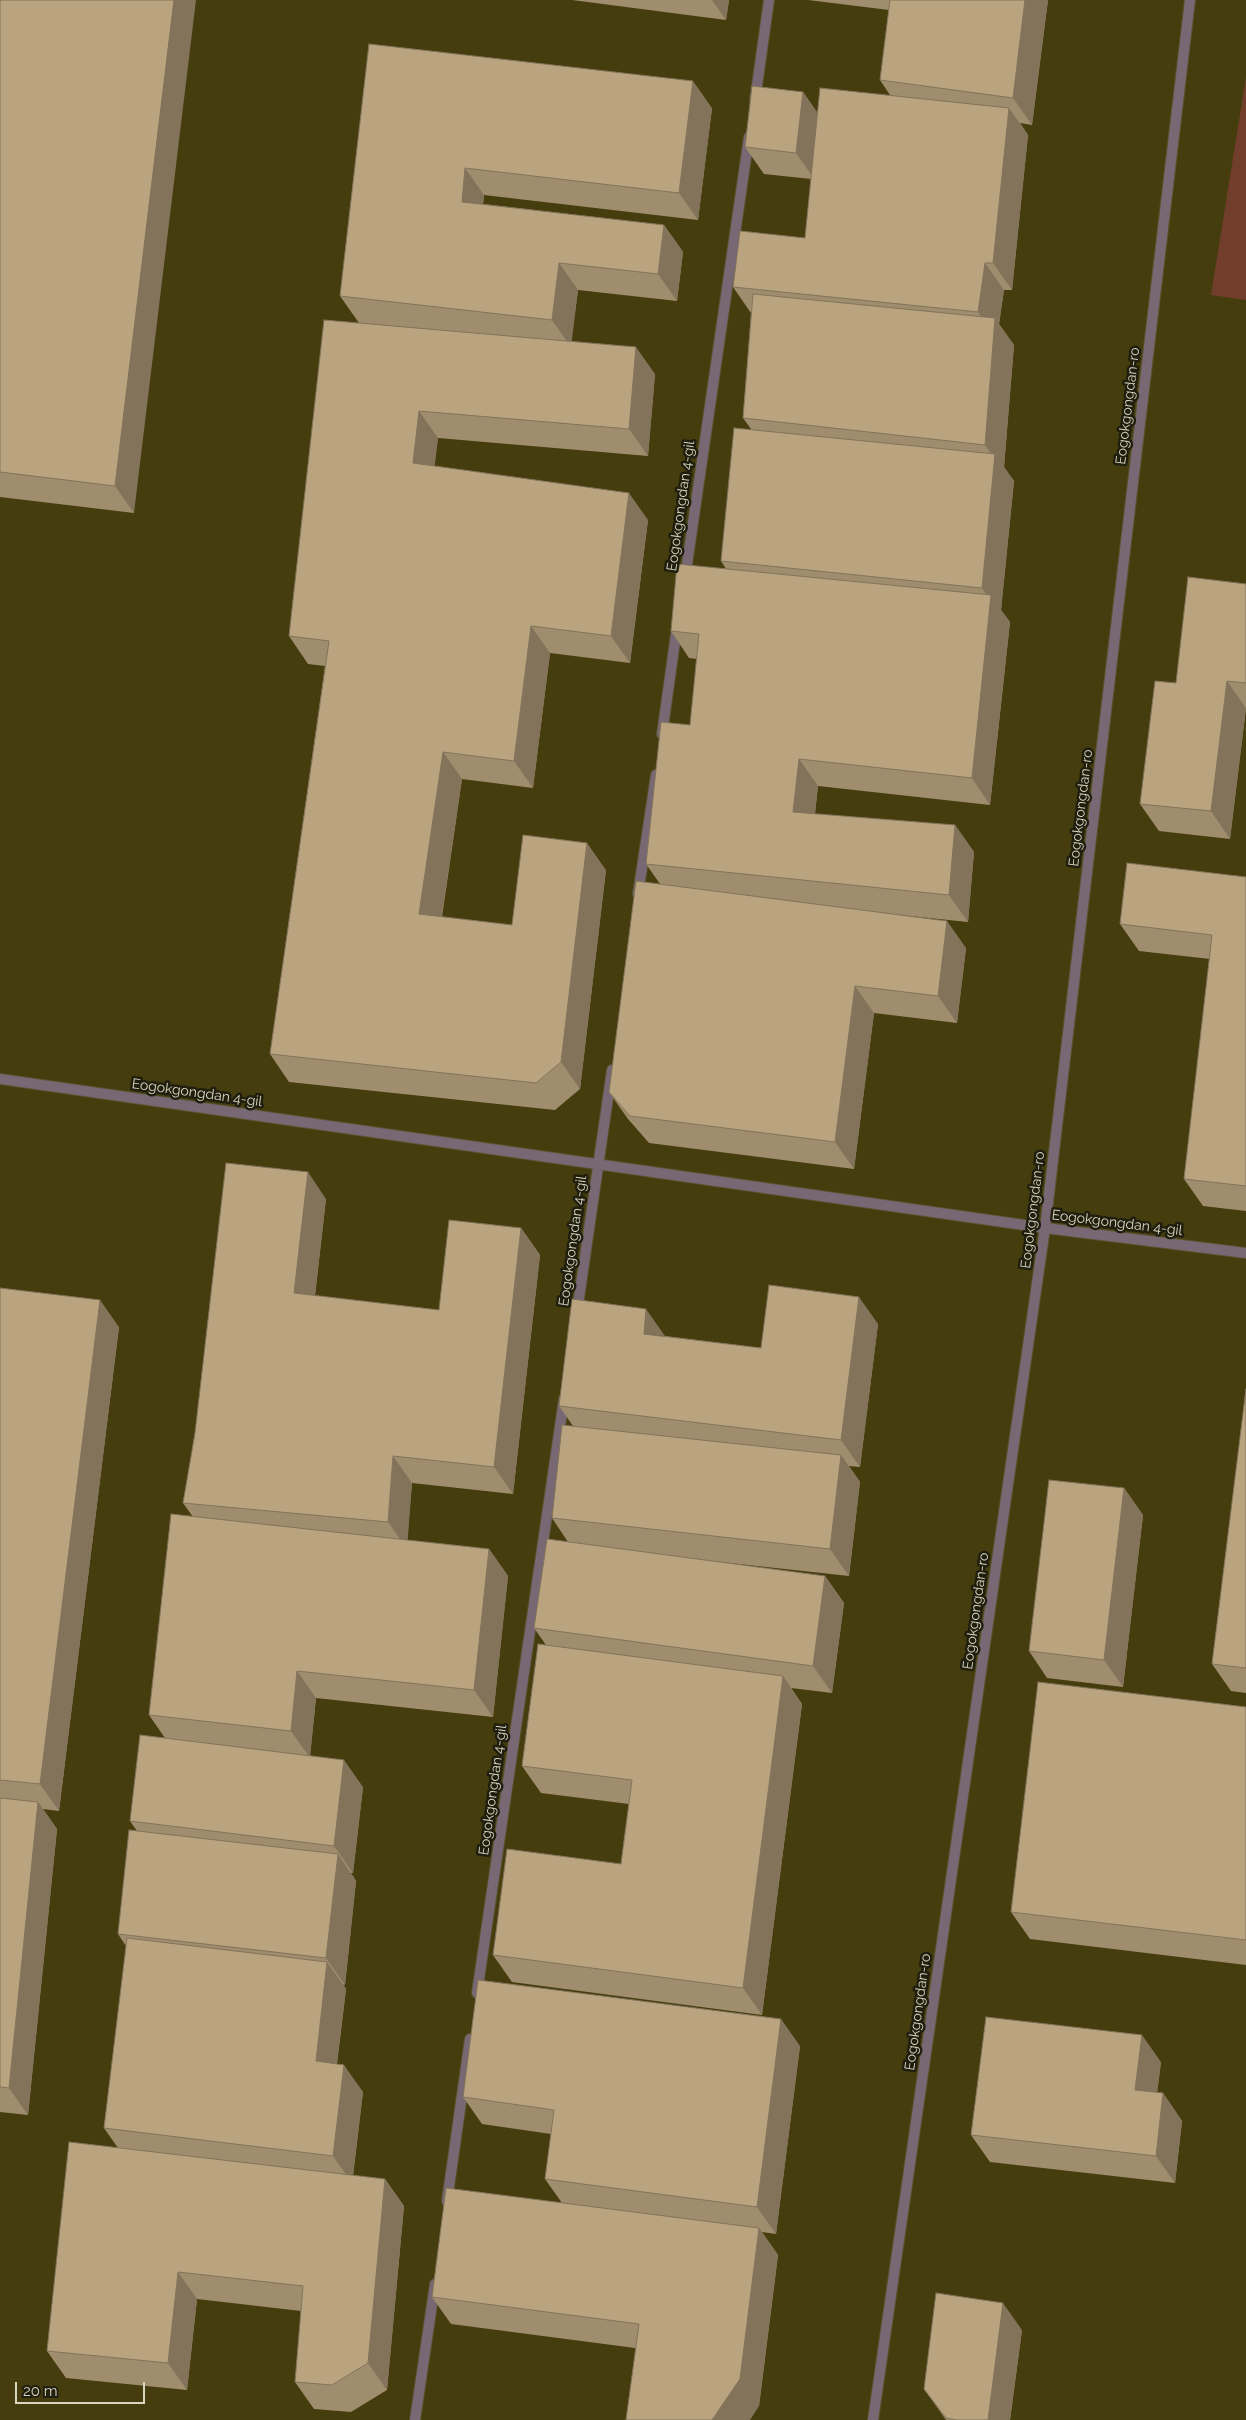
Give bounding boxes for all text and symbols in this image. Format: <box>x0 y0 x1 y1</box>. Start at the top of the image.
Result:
street label: Eogokgongdan-ro <box>1112 346 1144 466</box>
street label: Eogokgongdan 4-gil <box>664 440 698 572</box>
street label: Eogokgongdan-ro <box>1065 748 1097 868</box>
street label: Eogokgongdan 4-gil <box>131 1076 263 1110</box>
street label: Eogokgongdan-ro <box>1017 1150 1049 1270</box>
street label: Eogokgongdan 4-gil <box>556 1175 590 1307</box>
street label: Eogokgongdan 4-gil <box>1051 1207 1183 1239</box>
street label: Eogokgongdan-ro <box>959 1551 993 1671</box>
street label: Eogokgongdan 4-gil <box>476 1724 510 1856</box>
street label: Eogokgongdan-ro <box>901 1952 935 2072</box>
scale bar <box>18 2372 148 2404</box>
text: 20 m <box>23 2382 58 2400</box>

